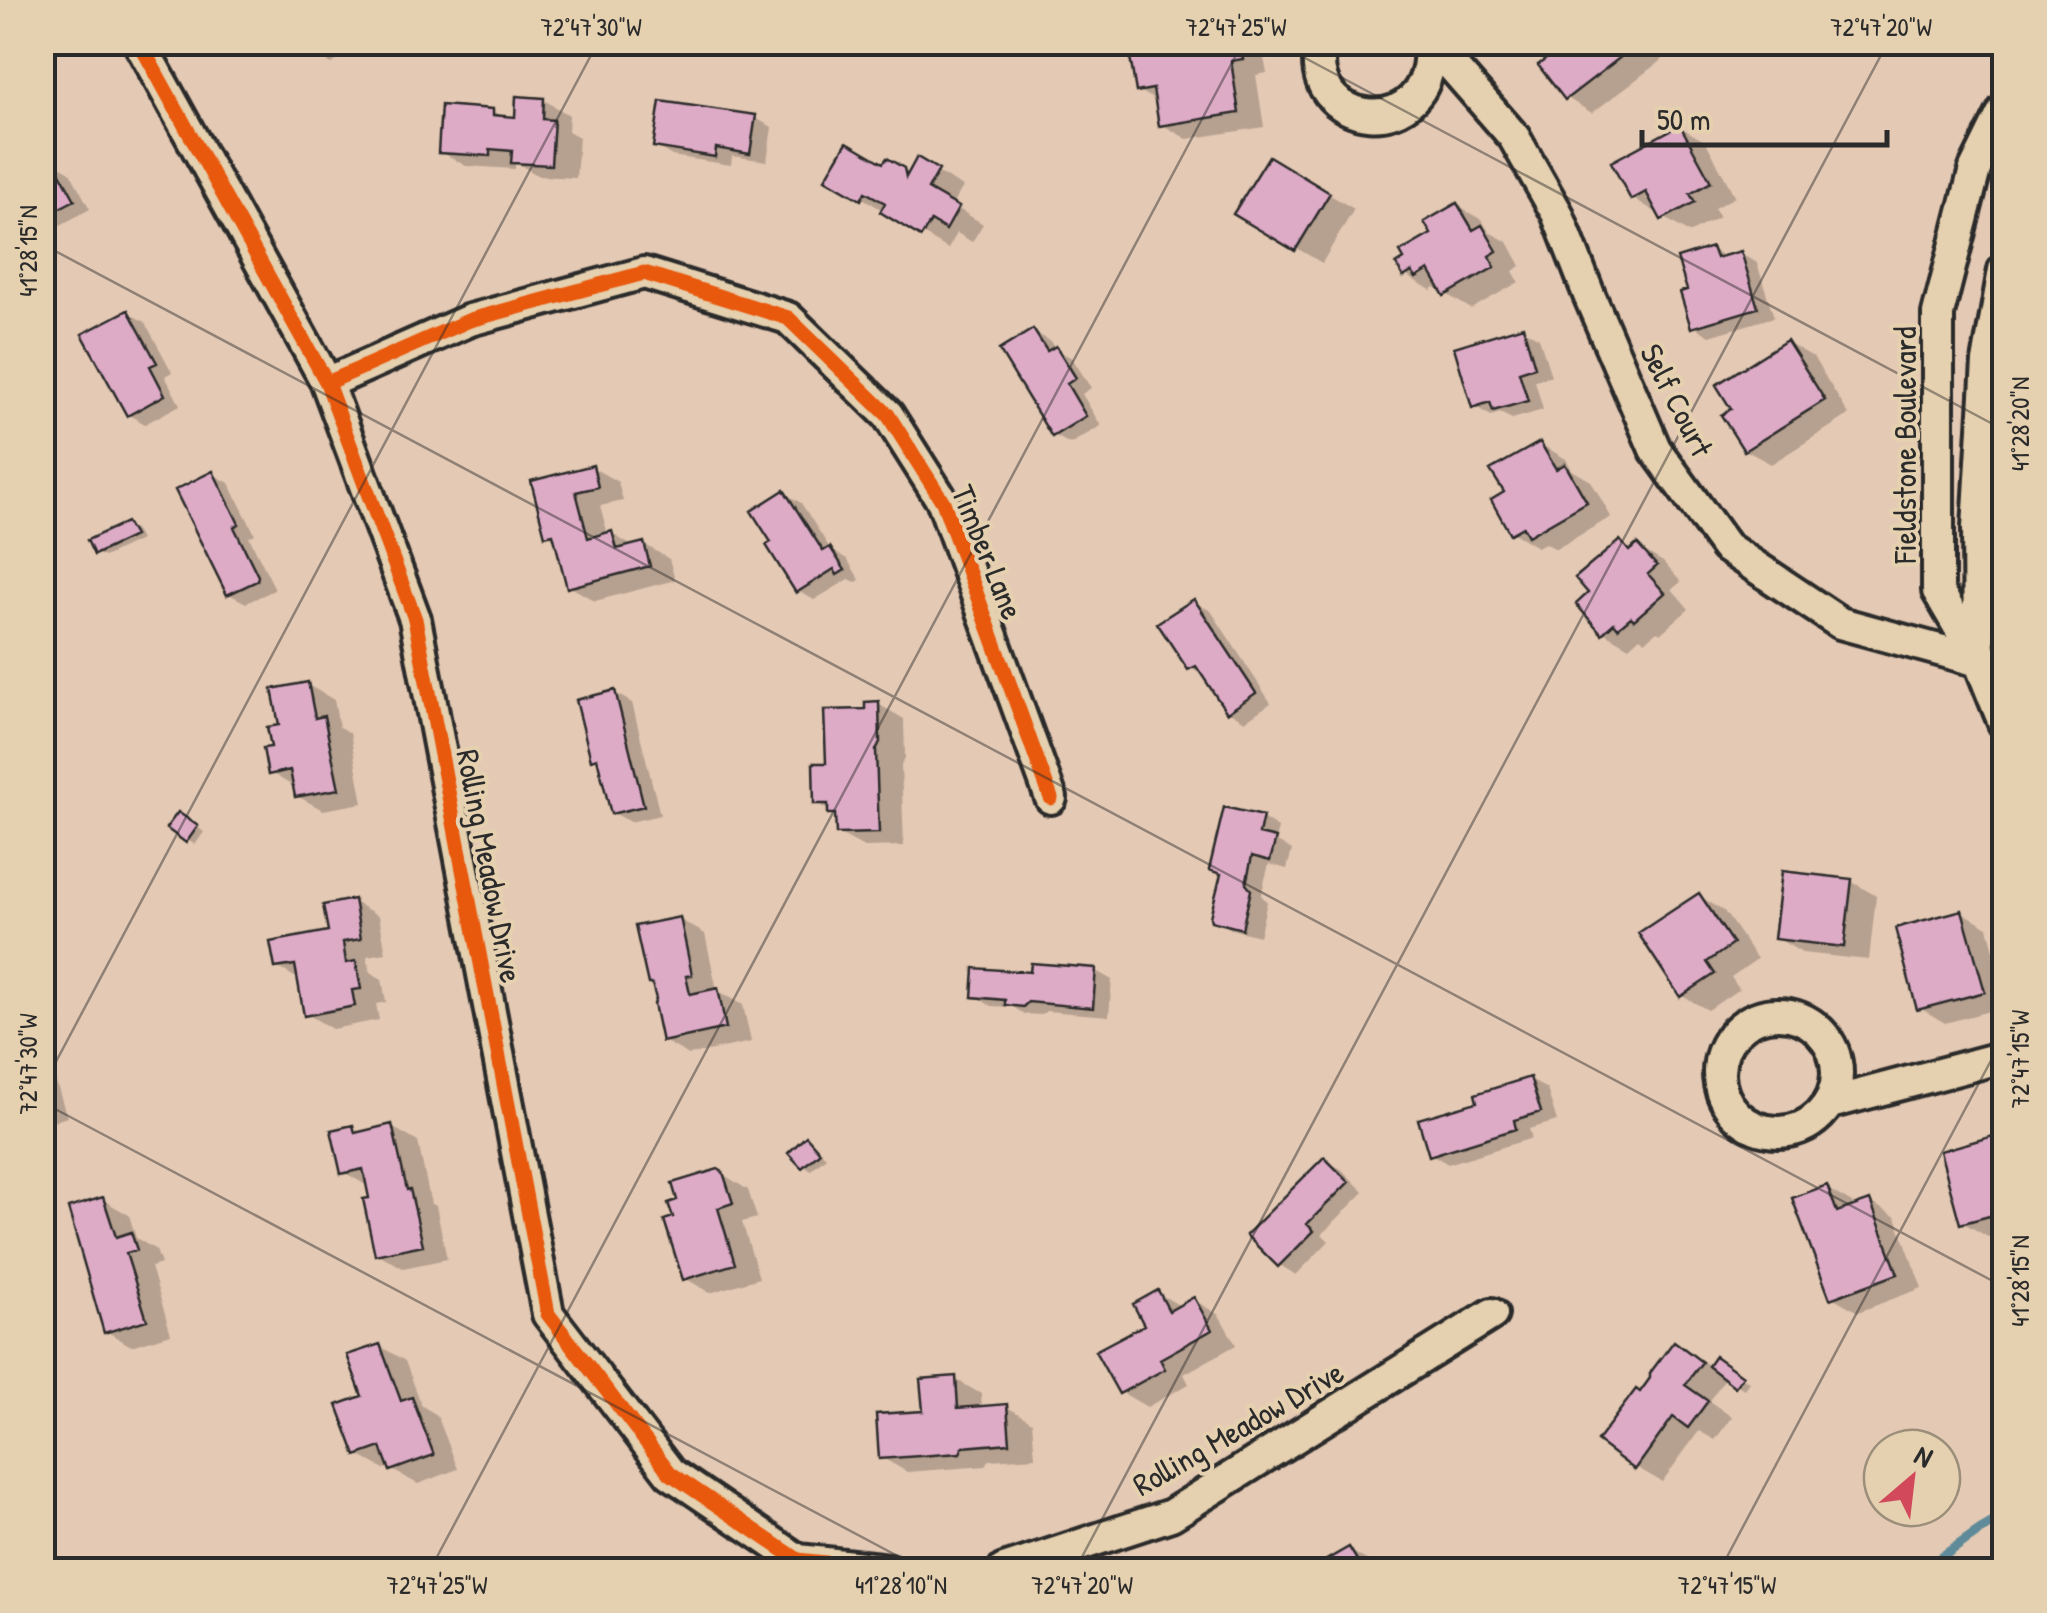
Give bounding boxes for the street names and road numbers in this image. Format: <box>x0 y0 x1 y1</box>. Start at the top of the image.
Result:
street label: Fieldstone Boulevard <box>1883 327 1926 565</box>
street label: Self Court <box>1630 336 1724 465</box>
street label: Timber Lane <box>942 479 1034 626</box>
street label: Rolling Meadow Drive <box>446 746 534 986</box>
street label: Rolling Meadow Drive <box>1125 1350 1351 1506</box>

